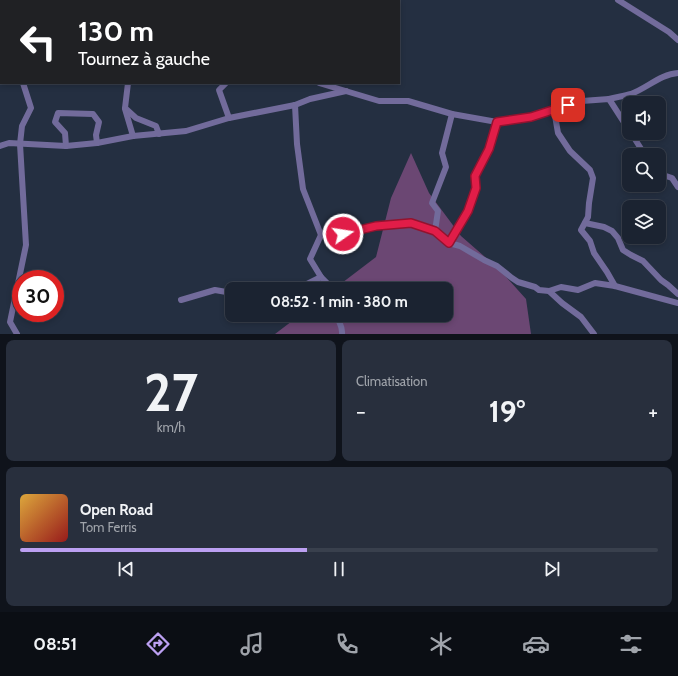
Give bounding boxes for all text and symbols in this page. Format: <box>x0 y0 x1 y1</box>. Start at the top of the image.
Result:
text: 130 m <box>78 14 154 48</box>
icon: left <box>12 16 64 68</box>
text: Tournez à gauche <box>78 48 210 70</box>
pin <box>551 88 585 122</box>
icon: arrive <box>557 94 579 116</box>
map controls <box>622 96 666 244</box>
button: sound <box>622 96 666 140</box>
button: search <box>622 148 666 192</box>
button: layers <box>622 200 666 244</box>
position arrow <box>322 213 364 255</box>
speed limit sign: 30 <box>12 270 64 322</box>
text: 08:52 · 1 min · 380 m <box>270 293 408 311</box>
text: 27 <box>144 361 198 424</box>
text: Climatisation <box>356 373 428 389</box>
text: 19° <box>489 393 525 430</box>
text: − <box>356 398 366 425</box>
text: + <box>648 398 658 425</box>
text: km/h <box>157 419 185 435</box>
text: Open Road <box>80 501 153 519</box>
text: Tom Ferris <box>80 519 137 535</box>
icon: previous <box>115 558 137 580</box>
icon: pause <box>328 558 350 580</box>
icon: next <box>541 558 563 580</box>
icon: directions <box>144 630 172 658</box>
icon: music <box>238 630 266 658</box>
icon: phone <box>333 630 361 658</box>
icon: climate <box>427 630 455 658</box>
icon: car <box>522 630 550 658</box>
icon: filters <box>617 630 645 658</box>
text: 08:51 <box>33 633 77 655</box>

